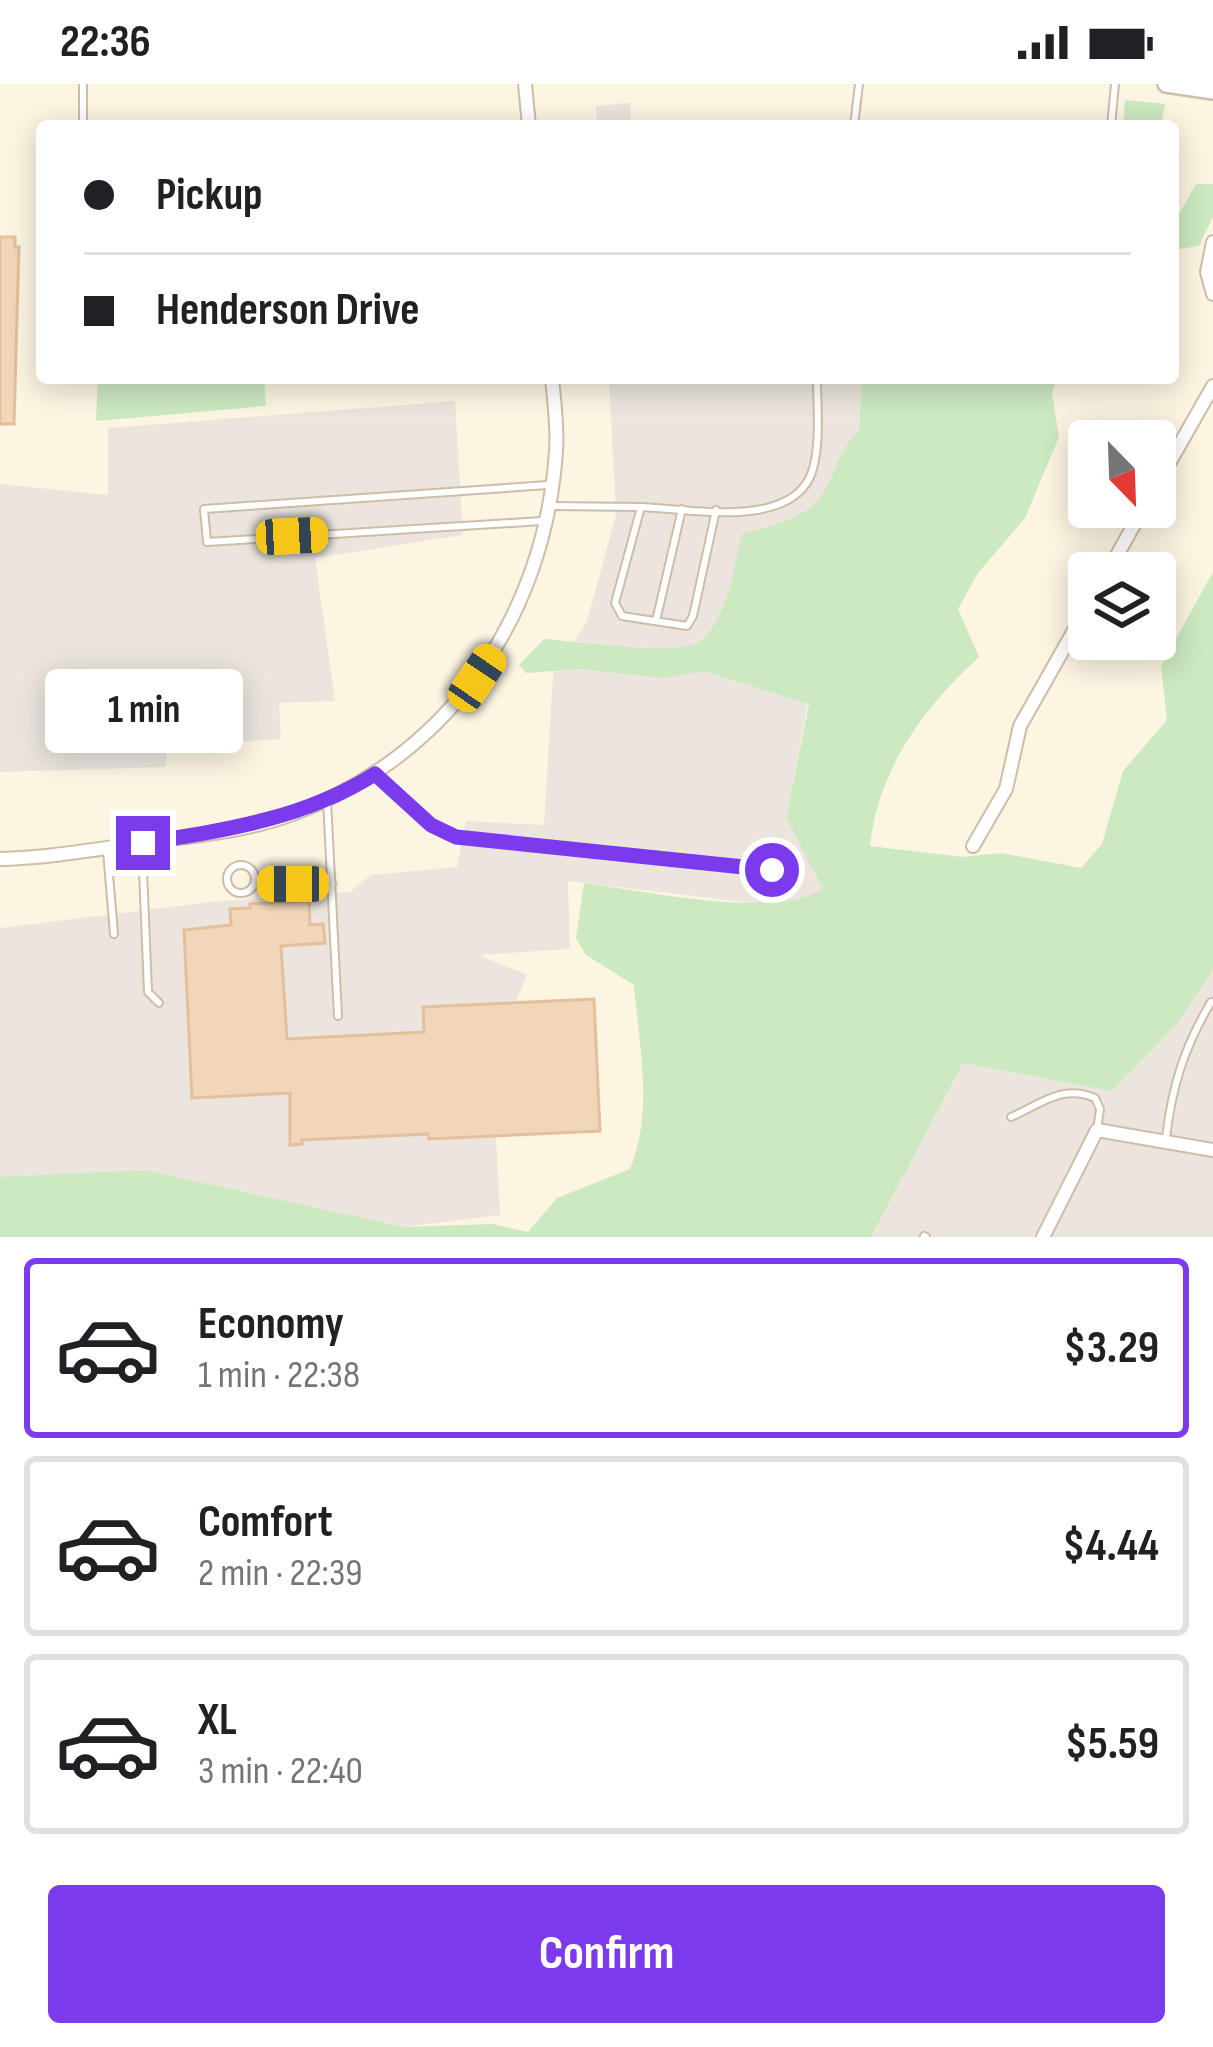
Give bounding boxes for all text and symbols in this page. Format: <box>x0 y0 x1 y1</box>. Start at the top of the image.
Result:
text: 22:36 <box>60 15 151 70</box>
text: Pickup <box>156 168 263 223</box>
text: Henderson Drive <box>156 283 420 338</box>
north arrow <box>1068 420 1176 528</box>
map controls <box>1068 420 1176 660</box>
car <box>255 516 329 556</box>
button: layers <box>1068 552 1176 660</box>
car <box>442 638 512 718</box>
callout: 1 min <box>44 669 242 753</box>
text: 1 min <box>108 687 180 734</box>
route end <box>116 816 170 870</box>
route start <box>745 843 799 897</box>
car <box>257 866 329 902</box>
icon: car <box>54 1294 162 1402</box>
text: Economy <box>198 1297 344 1352</box>
text: $3.29 <box>1064 1321 1159 1376</box>
text: 1 min · 22:38 <box>198 1352 360 1399</box>
icon: car <box>54 1492 162 1600</box>
text: Comfort <box>198 1495 333 1550</box>
text: $4.44 <box>1063 1519 1159 1574</box>
text: 2 min · 22:39 <box>198 1550 363 1597</box>
icon: car <box>54 1690 162 1798</box>
text: XL <box>198 1693 237 1748</box>
text: $5.59 <box>1065 1717 1159 1772</box>
text: 3 min · 22:40 <box>198 1748 363 1795</box>
button: Confirm <box>48 1885 1165 2023</box>

